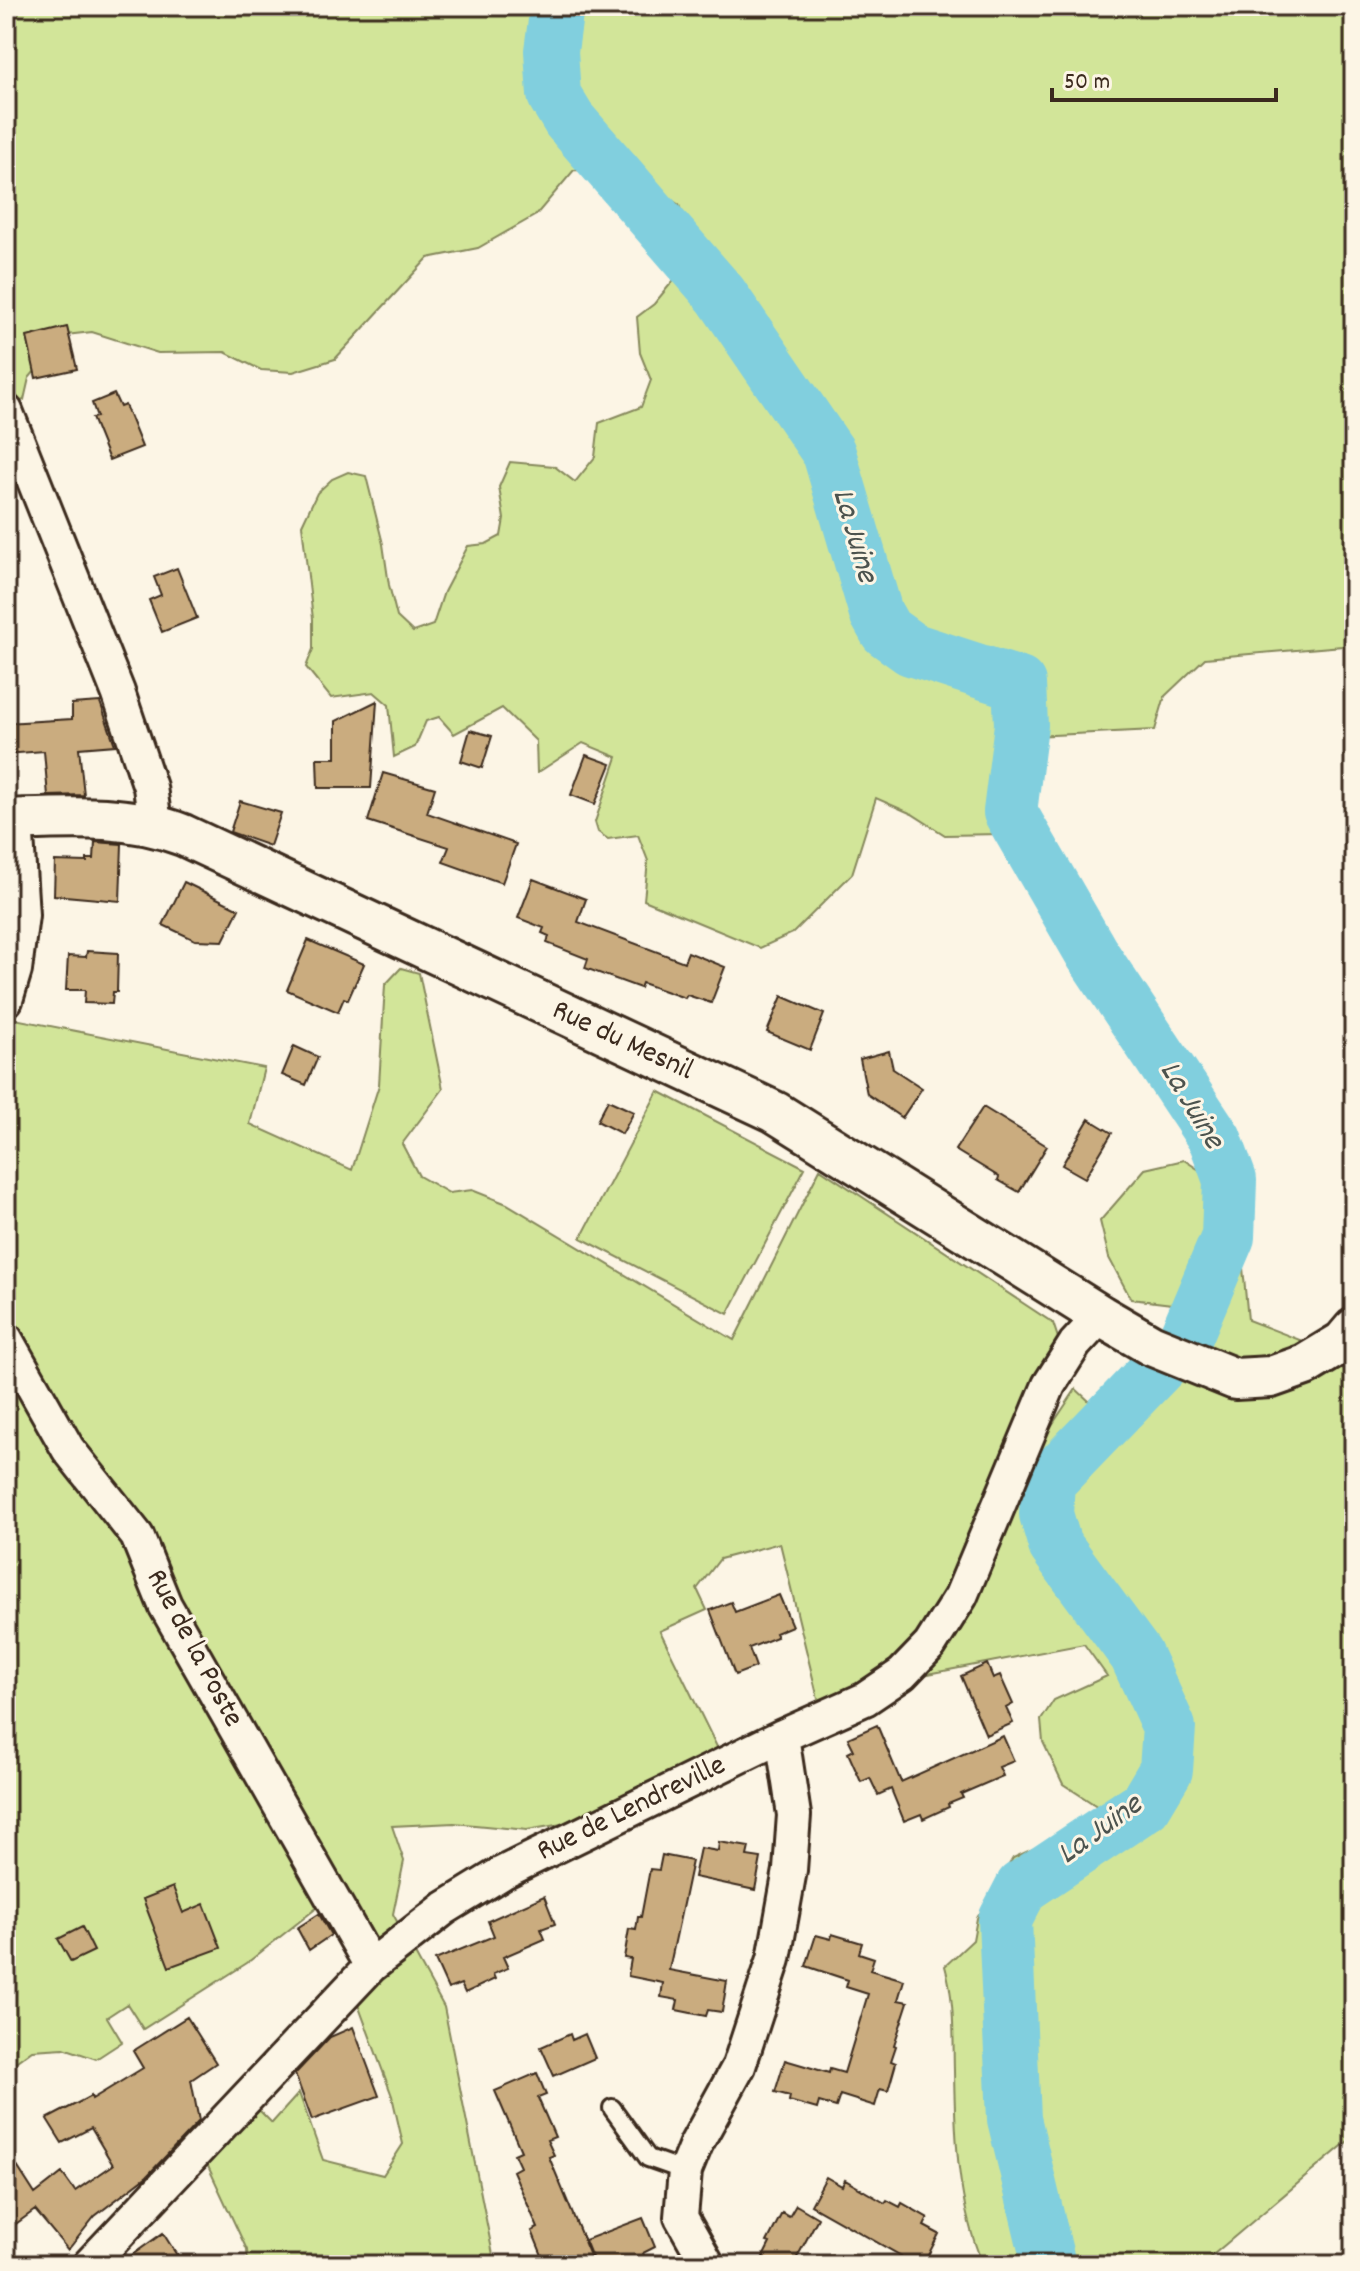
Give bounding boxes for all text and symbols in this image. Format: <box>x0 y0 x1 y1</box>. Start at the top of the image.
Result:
scale bar <box>1052 52 1276 102</box>
text: 50 m <box>1064 66 1110 100</box>
water label: La Juine <box>818 484 889 590</box>
street label: Rue du Mesnil <box>544 991 700 1093</box>
water label: La Juine <box>1146 1053 1235 1160</box>
street label: Rue de la Poste <box>133 1562 253 1736</box>
street label: Rue de Lendreville <box>530 1746 734 1874</box>
water label: La Juine <box>1049 1783 1155 1878</box>

